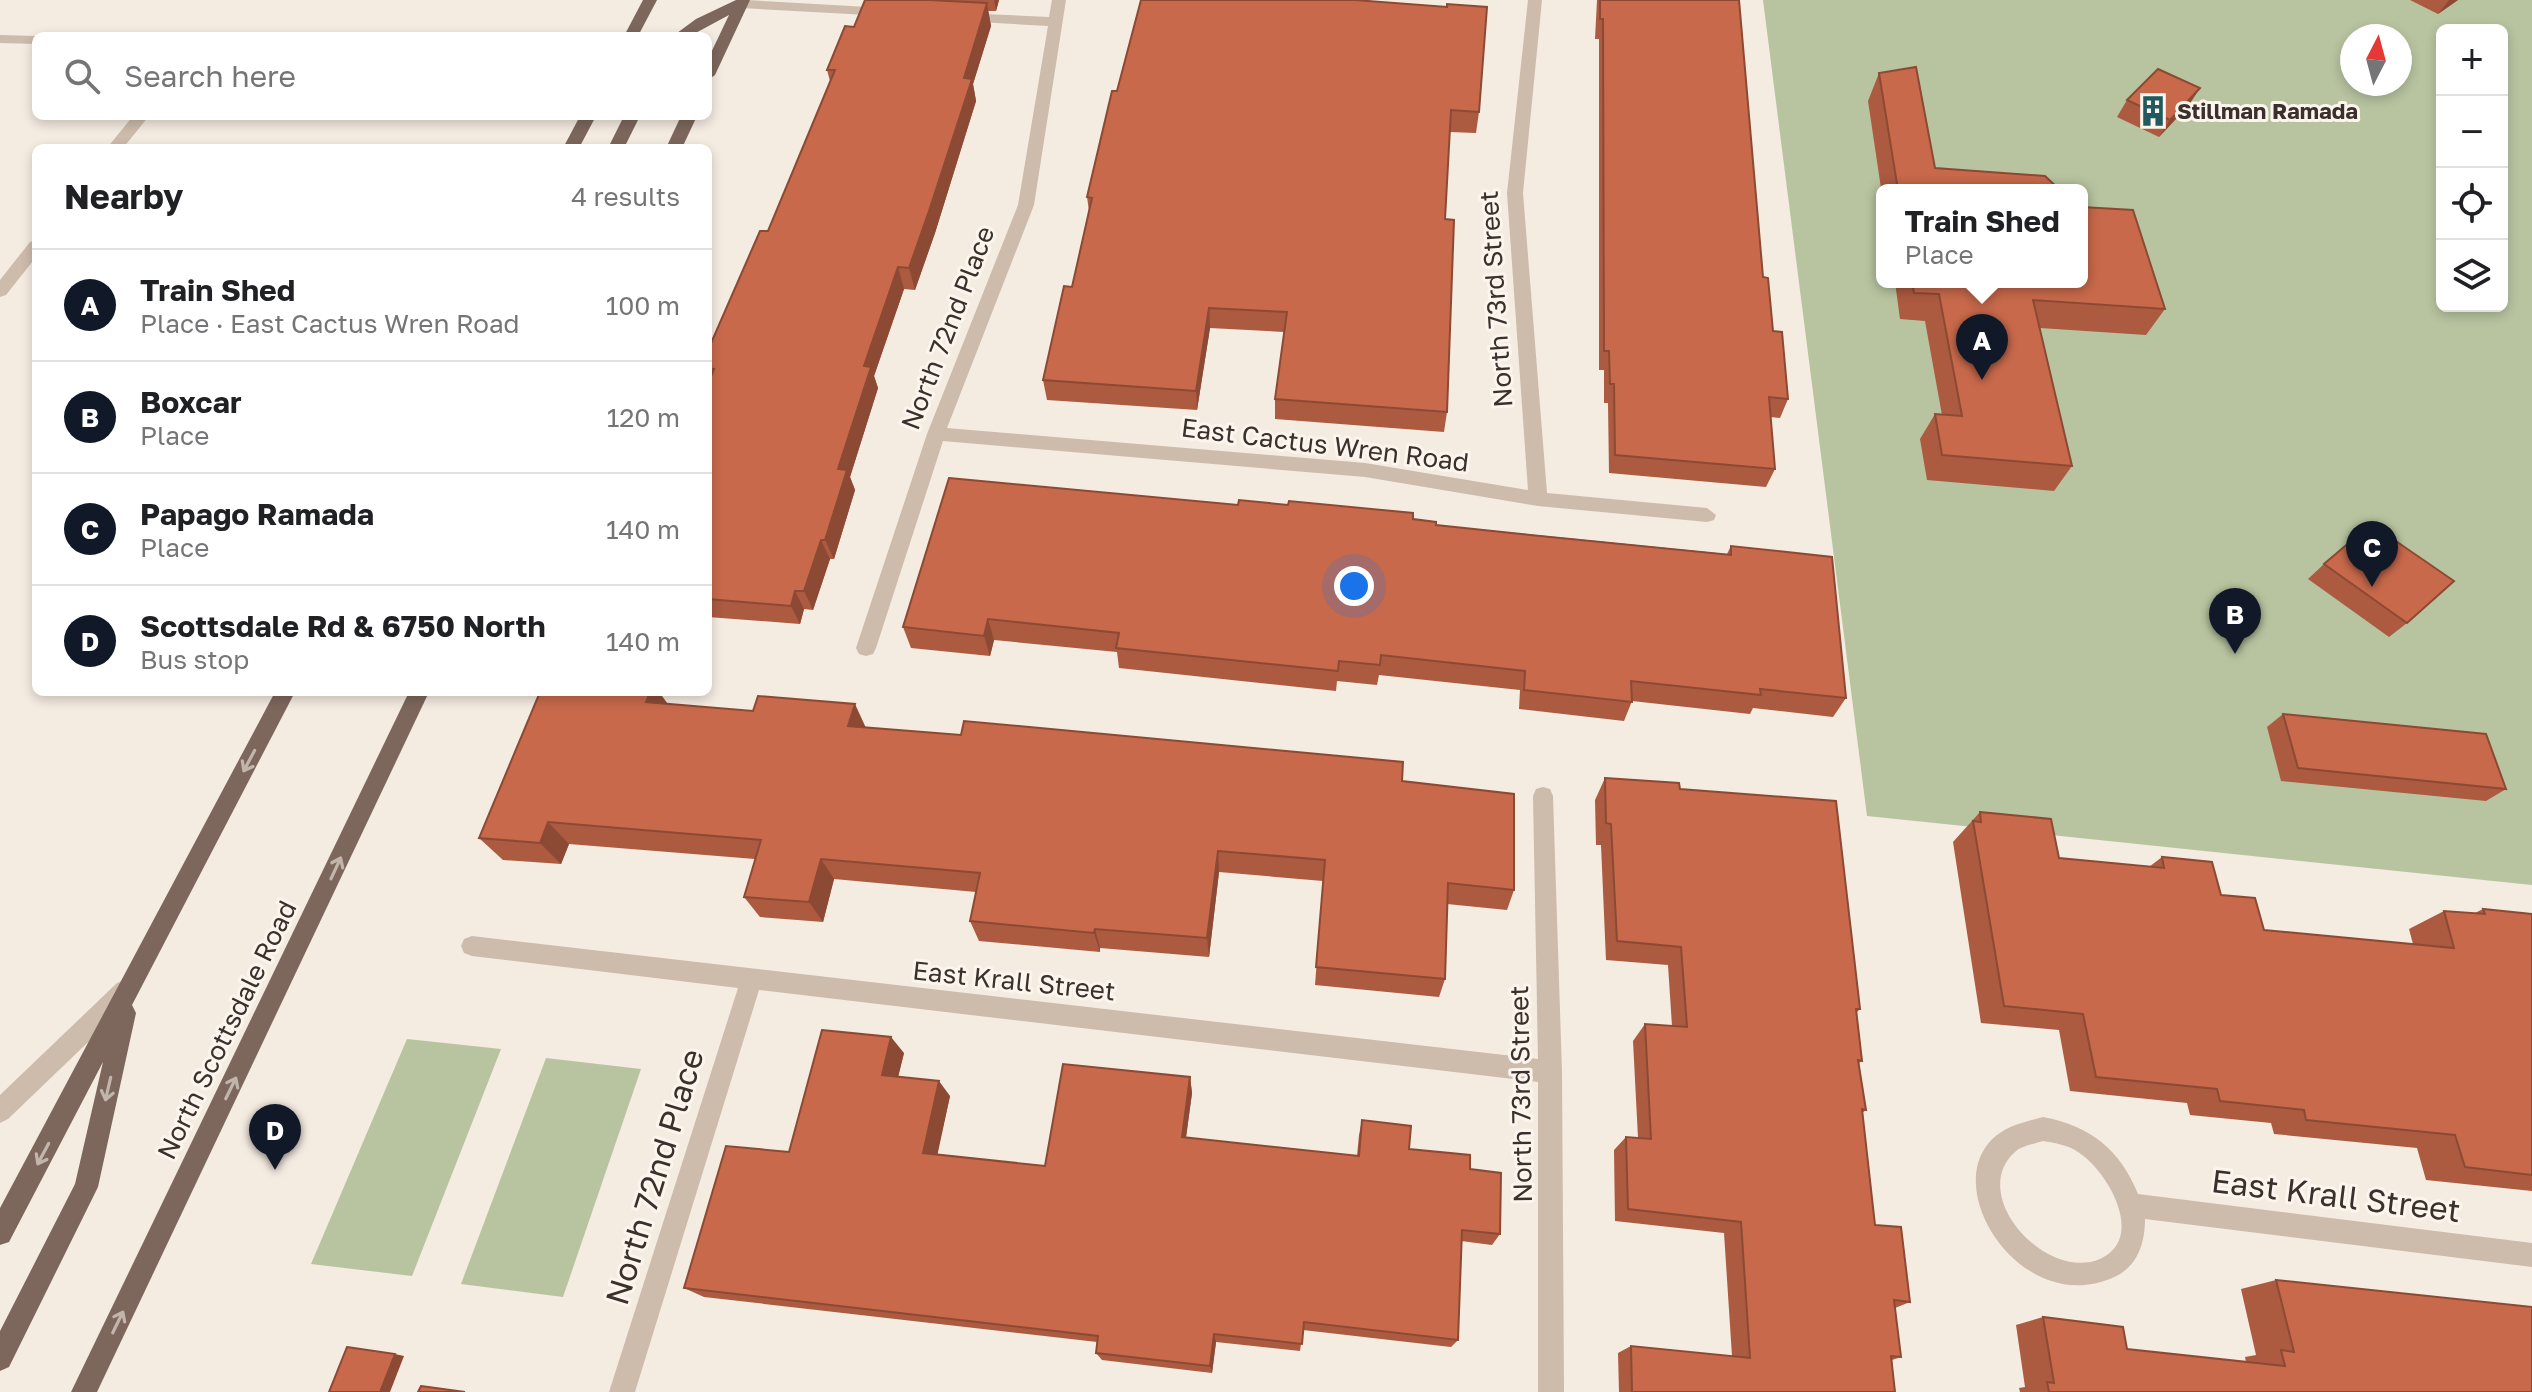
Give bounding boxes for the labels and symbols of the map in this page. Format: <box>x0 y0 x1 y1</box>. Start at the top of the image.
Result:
north arrow <box>2340 24 2412 96</box>
building icon: Stillman Ramada <box>2136 94 2170 128</box>
place label: Stillman Ramada <box>2177 97 2358 124</box>
street label: North 73rd Street <box>1472 190 1519 408</box>
street label: North 72nd Place <box>894 222 1001 434</box>
pin: A <box>1956 314 2008 380</box>
street label: East Cactus Wren Road <box>1179 411 1471 478</box>
pin: C <box>2346 521 2398 587</box>
your location <box>1334 566 1374 606</box>
pin: B <box>2209 588 2261 654</box>
one-way arrow <box>241 749 257 772</box>
one-way arrow <box>329 856 344 880</box>
street label: North Scottsdale Road <box>150 896 303 1164</box>
street label: East Krall Street <box>911 954 1117 1007</box>
street label: North 73rd Street <box>1503 985 1538 1203</box>
street label: North 72nd Place <box>597 1044 711 1309</box>
one-way arrow <box>100 1076 115 1101</box>
one-way arrow <box>224 1076 239 1100</box>
pin: D <box>249 1104 301 1170</box>
one-way arrow <box>34 1141 50 1165</box>
street label: East Krall Street <box>2209 1161 2463 1229</box>
one-way arrow <box>111 1310 126 1334</box>

